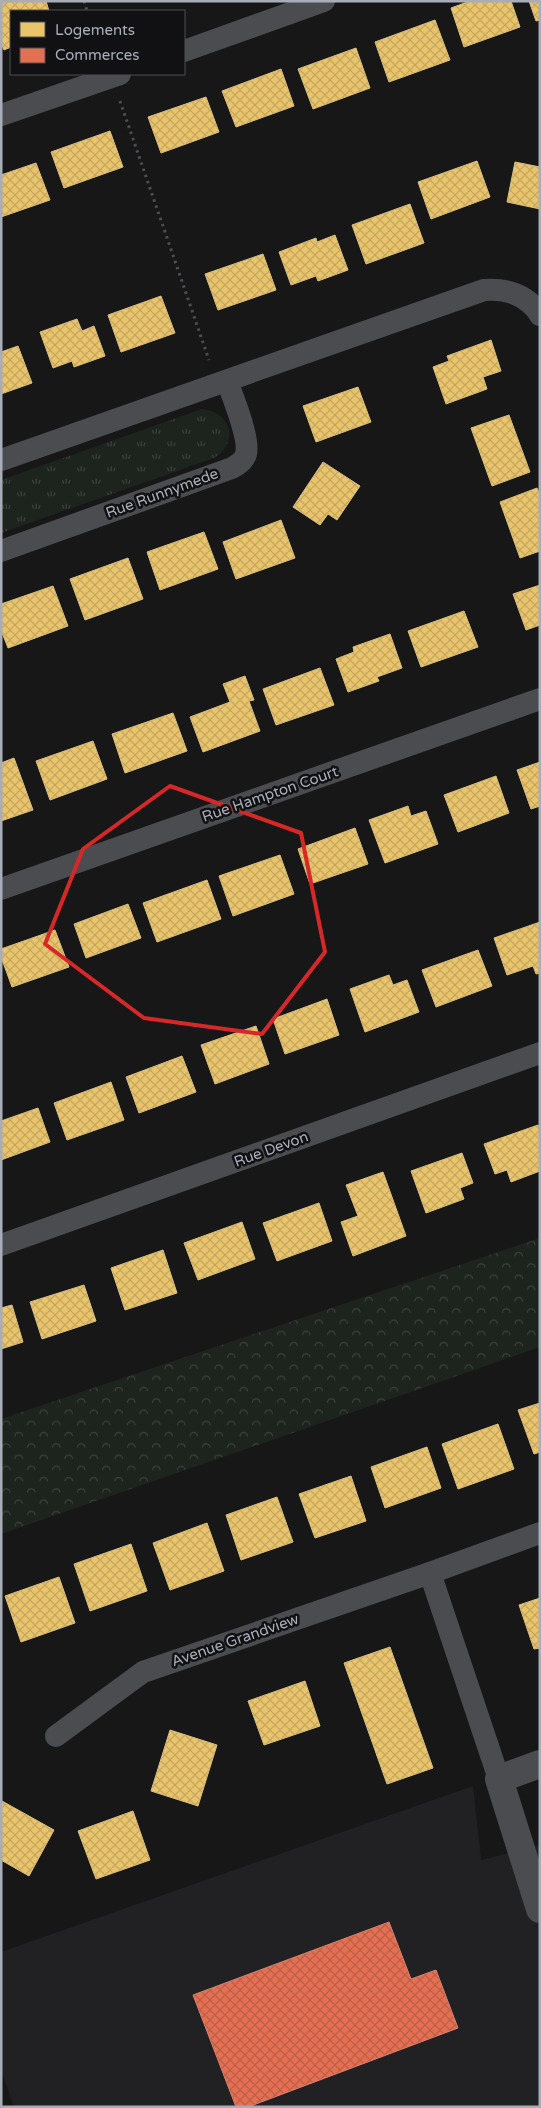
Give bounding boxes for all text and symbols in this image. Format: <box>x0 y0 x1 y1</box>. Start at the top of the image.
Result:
legend <box>10 10 185 75</box>
text: Logements <box>55 21 135 39</box>
text: Commerces <box>55 46 139 64</box>
street label: Rue Runnymede <box>103 464 221 522</box>
street label: Rue Hampton Court <box>200 762 341 826</box>
street label: Rue Devon <box>231 1127 311 1171</box>
street label: Avenue Grandview <box>169 1610 301 1670</box>

